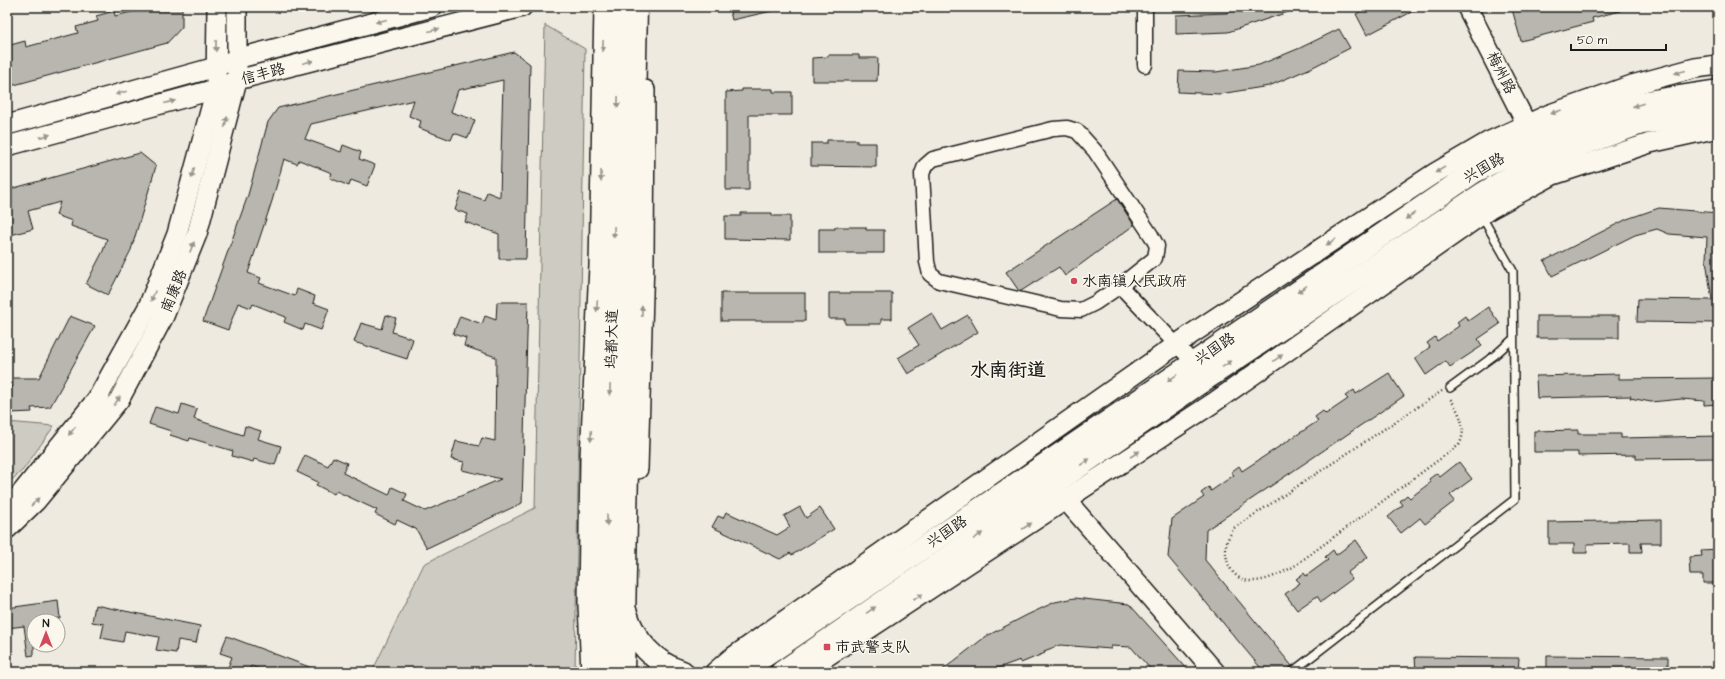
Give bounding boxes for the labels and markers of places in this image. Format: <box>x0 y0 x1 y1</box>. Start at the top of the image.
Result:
place label: 水南镇人民政府 <box>1082 271 1187 292</box>
marker: 水南镇人民政府 <box>1069 276 1079 286</box>
place label: 市武警支队 <box>835 637 910 658</box>
marker: 市武警支队 <box>822 642 832 652</box>

